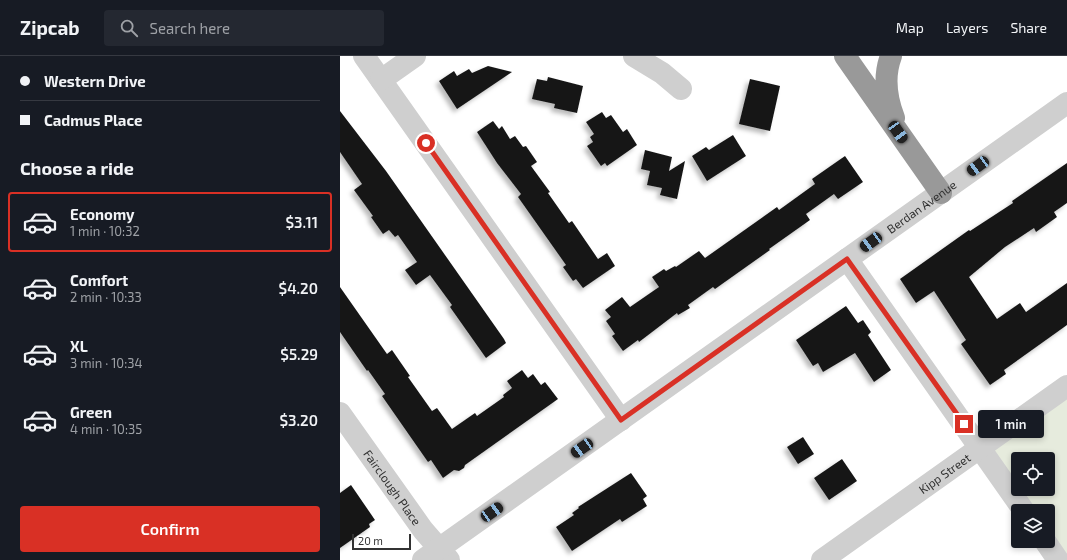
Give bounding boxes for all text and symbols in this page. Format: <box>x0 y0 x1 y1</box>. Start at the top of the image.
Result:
search box <box>104 10 384 46</box>
text: Zipcab <box>20 16 80 39</box>
icon: search <box>118 17 140 39</box>
text: Search here <box>150 19 230 37</box>
text: Map <box>896 19 924 36</box>
text: Layers <box>946 19 988 36</box>
text: Share <box>1010 19 1047 36</box>
text: Western Drive <box>44 72 146 90</box>
text: Cadmus Place <box>44 111 142 129</box>
car <box>886 119 910 145</box>
route start <box>417 134 435 152</box>
car <box>965 154 991 178</box>
text: Choose a ride <box>20 157 134 179</box>
street label: Berdan Avenue <box>884 177 959 236</box>
icon: car <box>22 204 58 240</box>
text: Economy <box>70 205 135 223</box>
text: $3.11 <box>286 213 318 231</box>
text: 1 min · 10:32 <box>70 223 140 239</box>
car <box>858 230 884 254</box>
icon: car <box>22 270 58 306</box>
text: Comfort <box>70 271 128 289</box>
text: $4.20 <box>279 279 318 297</box>
text: 2 min · 10:33 <box>70 289 142 305</box>
icon: car <box>22 336 58 372</box>
text: XL <box>70 337 88 355</box>
text: $5.29 <box>280 345 318 363</box>
text: 3 min · 10:34 <box>70 355 142 371</box>
icon: car <box>22 402 58 438</box>
text: Green <box>70 403 112 421</box>
callout: 1 min <box>978 410 1044 438</box>
text: $3.20 <box>280 411 318 429</box>
route end <box>955 415 973 433</box>
text: 1 min <box>996 416 1026 432</box>
text: 4 min · 10:35 <box>70 421 142 437</box>
car <box>569 436 595 460</box>
street label: Fairclough Place <box>361 447 424 528</box>
street label: Kipp Street <box>916 450 973 496</box>
map controls <box>1011 452 1055 548</box>
button: locate <box>1011 452 1055 496</box>
car <box>479 500 505 524</box>
button: layers <box>1011 504 1055 548</box>
button: Confirm <box>20 506 320 552</box>
scale bar <box>352 532 411 551</box>
text: 20 m <box>358 534 383 547</box>

